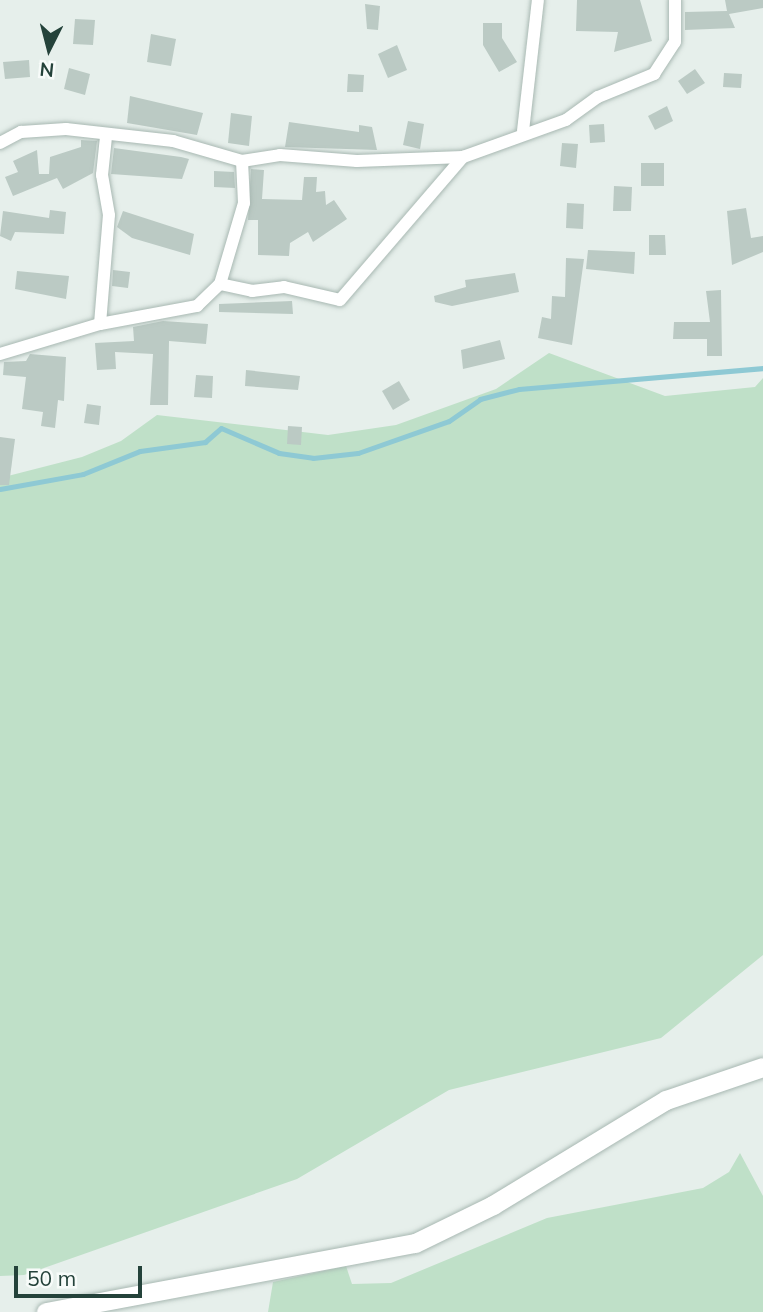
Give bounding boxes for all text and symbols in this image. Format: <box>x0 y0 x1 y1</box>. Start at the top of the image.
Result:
north arrow <box>14 14 84 84</box>
text: N <box>38 57 55 83</box>
scale bar <box>18 1252 145 1296</box>
text: 50 m <box>27 1265 76 1291</box>

